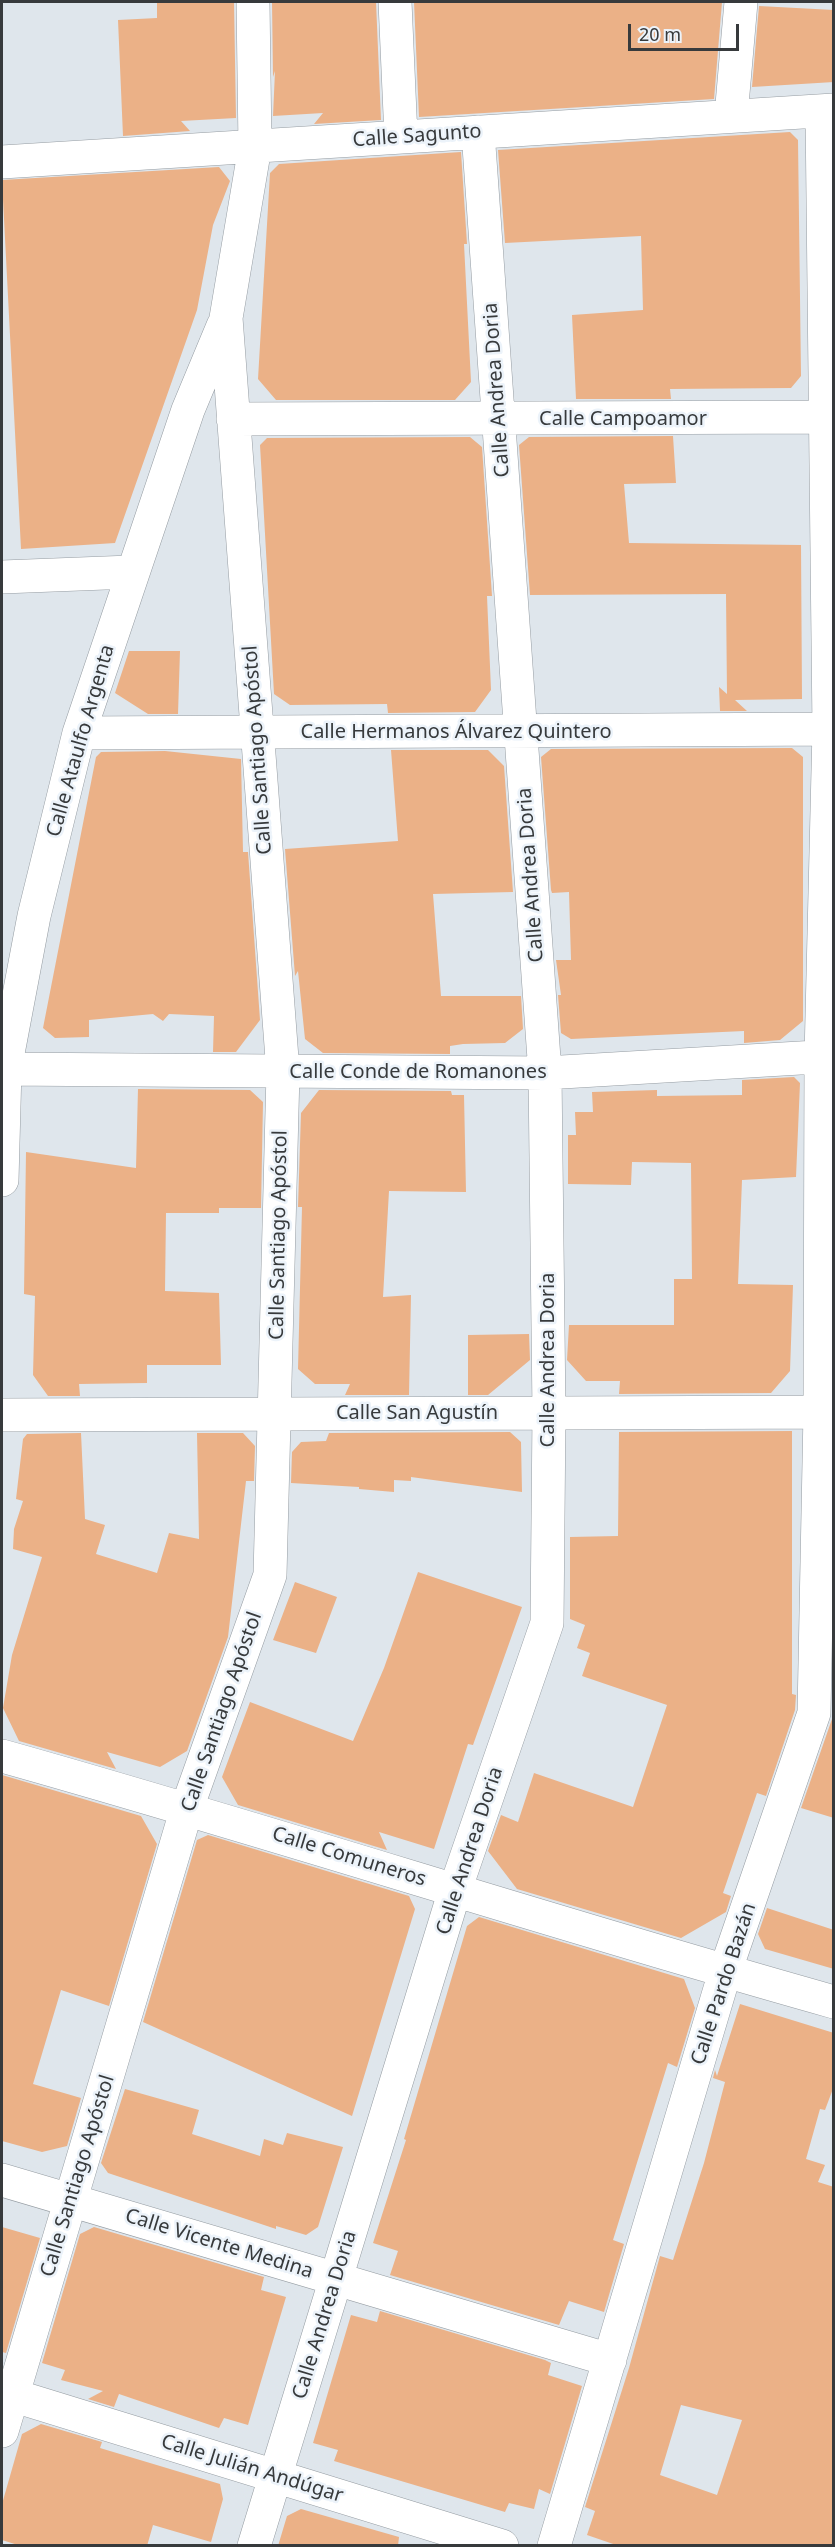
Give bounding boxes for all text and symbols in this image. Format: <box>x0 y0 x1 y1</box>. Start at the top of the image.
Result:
scale bar <box>631 12 742 50</box>
text: 20 m <box>639 22 681 46</box>
street label: Calle Sagunto <box>352 120 482 152</box>
street label: Calle Andrea Doria <box>479 302 515 478</box>
street label: Calle Campoamor <box>539 407 707 431</box>
street label: Calle Ataulfo Argenta <box>42 642 120 840</box>
street label: Calle Santiago Apóstol <box>239 645 277 855</box>
street label: Calle Hermanos Álvarez Quintero <box>301 720 611 744</box>
street label: Calle Andrea Doria <box>513 787 549 963</box>
street label: Calle Conde de Romanones <box>289 1060 547 1084</box>
street label: Calle Santiago Apóstol <box>265 1130 293 1340</box>
street label: Calle Andrea Doria <box>536 1273 560 1447</box>
street label: Calle San Agustín <box>336 1401 498 1425</box>
street label: Calle Santiago Apóstol <box>177 1609 267 1815</box>
street label: Calle Andrea Doria <box>432 1764 508 1938</box>
street label: Calle Comuneros <box>269 1822 429 1892</box>
street label: Calle Pardo Bazán <box>687 1900 761 2068</box>
street label: Calle Santiago Apóstol <box>36 2072 120 2280</box>
street label: Calle Vicente Medina <box>122 2204 316 2284</box>
street label: Calle Andrea Doria <box>288 2228 362 2402</box>
street label: Calle Julián Andúgar <box>158 2430 346 2508</box>

